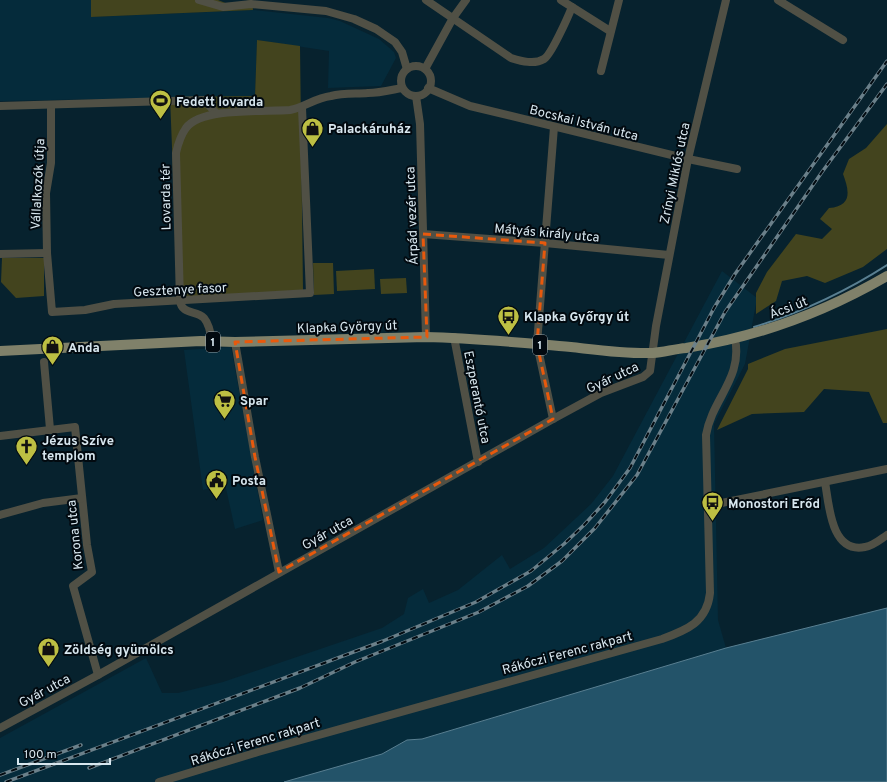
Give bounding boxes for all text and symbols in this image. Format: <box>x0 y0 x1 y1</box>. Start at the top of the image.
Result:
sports icon: Fedett lovarda <box>147 88 173 121</box>
place label: Fedett lovarda <box>176 95 263 111</box>
street label: Bocskai István utca <box>527 103 640 145</box>
shop icon: Palackáruház <box>300 115 326 148</box>
street label: Zrínyi Miklós utca <box>657 121 695 226</box>
place label: Palackáruház <box>328 122 411 138</box>
street label: Vállalkozók útja <box>29 138 49 230</box>
street label: Lovarda tér <box>158 164 176 230</box>
street label: Árpád vezér utca <box>401 166 423 266</box>
street label: Mátyás király utca <box>494 221 600 247</box>
street label: Gesztenye fasor <box>133 281 227 301</box>
street label: Ácsi út <box>767 292 810 323</box>
bus stop icon: Klapka Győrgy út <box>495 303 521 336</box>
place label: Klapka Győrgy út <box>524 310 629 326</box>
street label: Klapka György út <box>297 318 398 338</box>
road number: 1 <box>206 332 220 352</box>
shop icon: Anda <box>40 334 66 367</box>
road number: 1 <box>533 335 547 355</box>
place label: Anda <box>68 341 100 357</box>
street label: Eszperantó utca <box>459 350 493 445</box>
street label: Gyár utca <box>584 360 642 398</box>
supermarket icon: Spar <box>212 387 238 420</box>
place label: Spar <box>240 394 269 410</box>
church icon: Jézus Szíve templom <box>14 434 40 467</box>
place label: Jézus Szíve templom <box>42 434 114 465</box>
public building icon: Posta <box>204 467 230 500</box>
place label: Posta <box>232 474 266 490</box>
bus stop icon: Monostori Erőd <box>700 490 726 523</box>
place label: Monostori Erőd <box>728 497 820 513</box>
street label: Korona utca <box>64 499 88 570</box>
street label: Gyár utca <box>300 513 356 554</box>
street label: Rákóczi Ferenc rakpart <box>501 629 634 679</box>
shop icon: Zöldség gyümölcs <box>36 636 62 669</box>
place label: Zöldség gyümölcs <box>64 643 174 659</box>
street label: Gyár utca <box>17 672 73 712</box>
street label: Rákóczi Ferenc rakpart <box>189 716 322 770</box>
scale bar <box>18 740 110 766</box>
text: 100 m <box>24 747 57 763</box>

